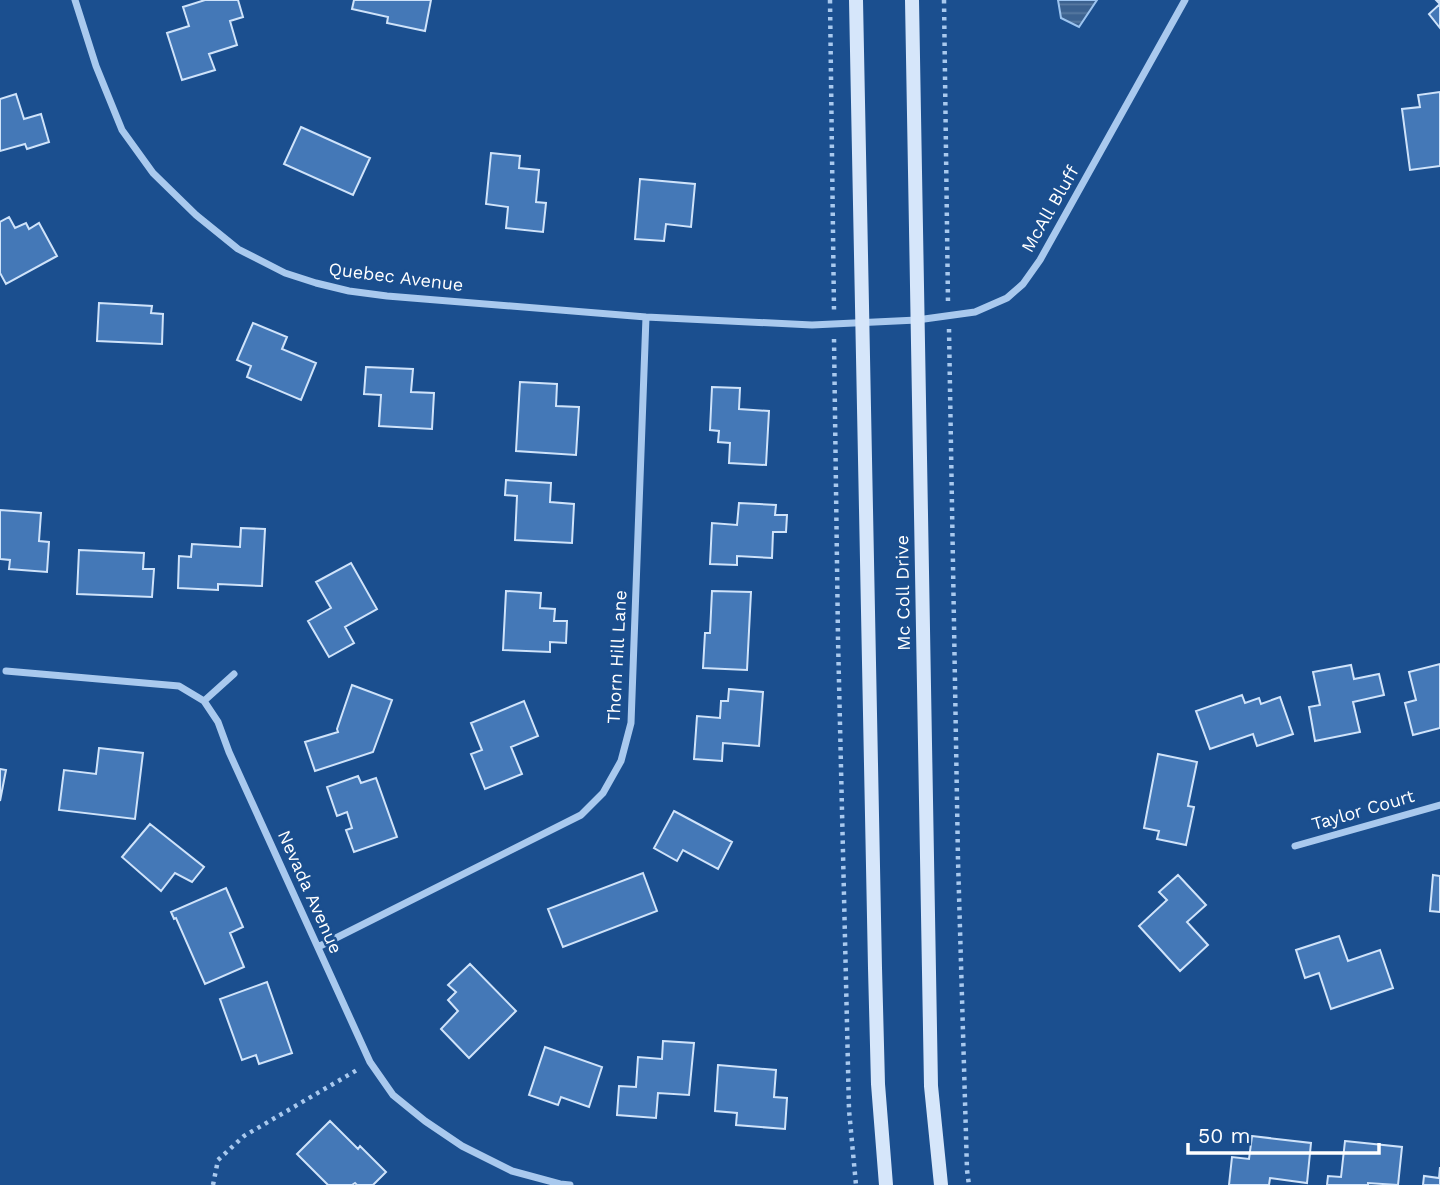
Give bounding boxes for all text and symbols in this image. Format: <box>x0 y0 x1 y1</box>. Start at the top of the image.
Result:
street label: McAll Bluff <box>1016 162 1083 256</box>
street label: Quebec Avenue <box>327 258 465 295</box>
street label: Mc Coll Drive <box>891 535 914 651</box>
street label: Thorn Hill Lane <box>603 589 630 724</box>
street label: Taylor Court <box>1309 785 1417 834</box>
street label: Nevada Avenue <box>274 827 347 957</box>
scale bar <box>1188 1112 1379 1156</box>
text: 50 m <box>1198 1123 1250 1148</box>

